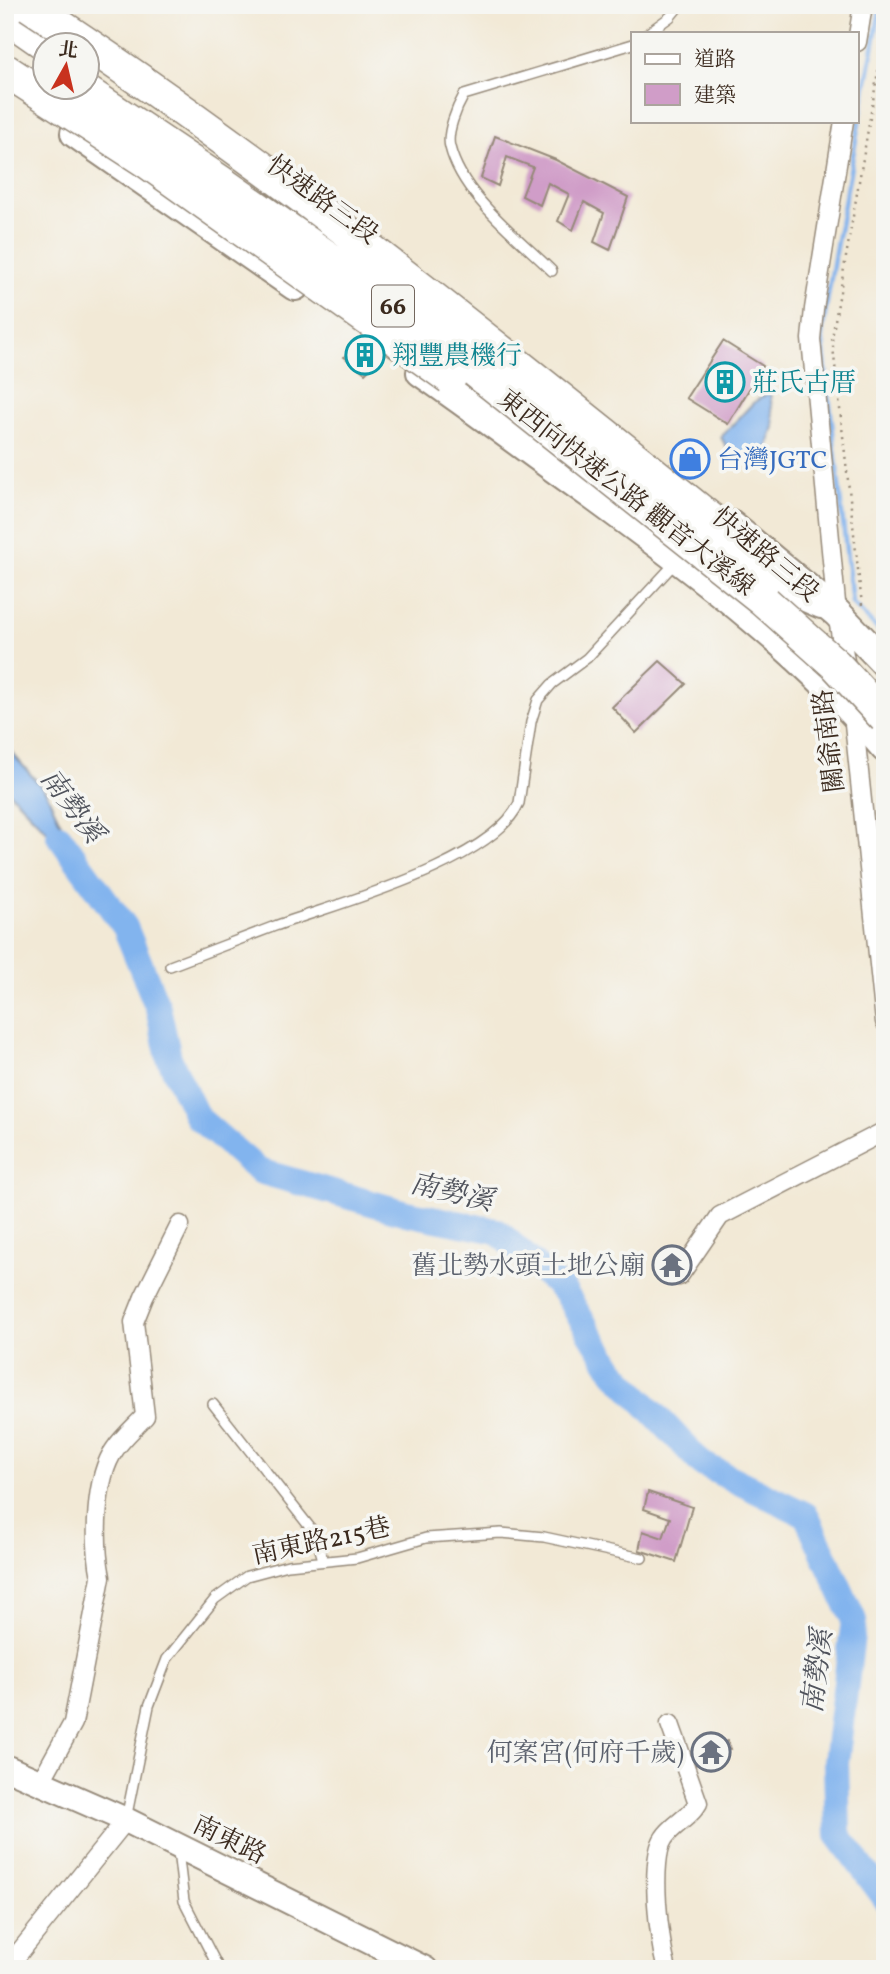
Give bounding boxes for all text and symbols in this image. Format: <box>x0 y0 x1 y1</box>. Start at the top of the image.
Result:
north arrow <box>32 32 102 102</box>
legend <box>631 32 858 122</box>
text: 北 <box>57 37 79 65</box>
text: 道路 <box>694 46 736 75</box>
text: 建築 <box>694 82 736 111</box>
street label: 快速路三段 <box>259 148 385 253</box>
road number: 66 <box>372 286 414 326</box>
building icon: 翔豐農機行 <box>344 334 386 376</box>
place label: 翔豐農機行 <box>392 339 522 375</box>
building icon: 莊氏古厝 <box>704 361 746 403</box>
place label: 莊氏古厝 <box>752 366 856 402</box>
street label: 東西向快速公路 觀音大溪線 <box>490 382 762 605</box>
shop icon: 台灣JGTC <box>669 438 711 480</box>
place label: 台灣JGTC <box>717 443 827 479</box>
street label: 快速路三段 <box>703 500 826 611</box>
street label: 關爺南路 <box>806 687 854 795</box>
water label: 南勢溪 <box>30 761 114 854</box>
water label: 南勢溪 <box>406 1165 500 1223</box>
temple icon: 舊北勢水頭土地公廟 <box>651 1244 693 1286</box>
place label: 舊北勢水頭土地公廟 <box>411 1249 645 1285</box>
street label: 南東路215巷 <box>249 1510 394 1574</box>
water label: 南勢溪 <box>794 1624 843 1715</box>
temple icon: 何案宮(何府千歲) <box>690 1731 732 1773</box>
place label: 何案宮(何府千歲) <box>487 1736 684 1772</box>
street label: 南東路 <box>186 1808 272 1874</box>

